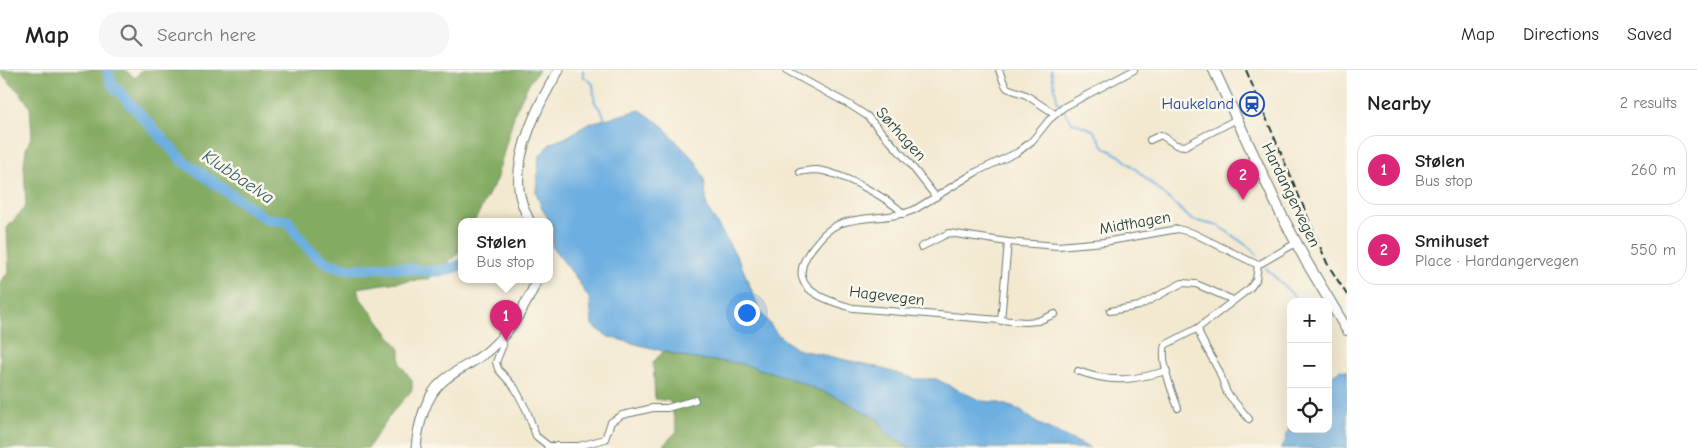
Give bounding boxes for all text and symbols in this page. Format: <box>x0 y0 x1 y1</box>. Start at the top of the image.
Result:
search box <box>99 12 449 57</box>
text: Map <box>25 21 69 49</box>
icon: search <box>117 21 145 49</box>
text: Search here <box>157 24 256 46</box>
text: Map <box>1461 24 1495 45</box>
text: Directions <box>1523 24 1599 45</box>
text: Saved <box>1627 24 1672 45</box>
station icon: Haukeland <box>1239 91 1265 117</box>
text: Nearby <box>1367 91 1431 115</box>
text: 2 results <box>1620 94 1677 112</box>
place label: Haukeland <box>1161 95 1234 113</box>
street label: Sørhagen <box>872 104 930 164</box>
street label: Hardangervegen <box>1258 140 1324 250</box>
water label: Klubbaelva <box>198 145 278 209</box>
text: Stølen <box>1415 150 1465 172</box>
pin: 2 <box>1227 159 1259 200</box>
text: 1 <box>1381 161 1387 179</box>
text: 260 m <box>1631 161 1676 179</box>
text: Bus stop <box>1415 172 1473 190</box>
street label: Midthagen <box>1098 208 1172 238</box>
popup <box>458 218 553 283</box>
text: Smihuset <box>1415 230 1489 252</box>
text: Stølen <box>477 231 527 253</box>
text: 2 <box>1380 241 1388 259</box>
text: 550 m <box>1630 241 1676 259</box>
text: Place · Hardangervegen <box>1415 252 1579 270</box>
text: Bus stop <box>477 253 534 271</box>
street label: Hagevegen <box>848 282 926 310</box>
map controls <box>1287 298 1332 433</box>
button: + <box>1287 298 1332 343</box>
pin: 1 <box>490 300 522 341</box>
your location <box>734 300 760 326</box>
button: − <box>1287 343 1332 388</box>
button: locate <box>1287 388 1332 433</box>

